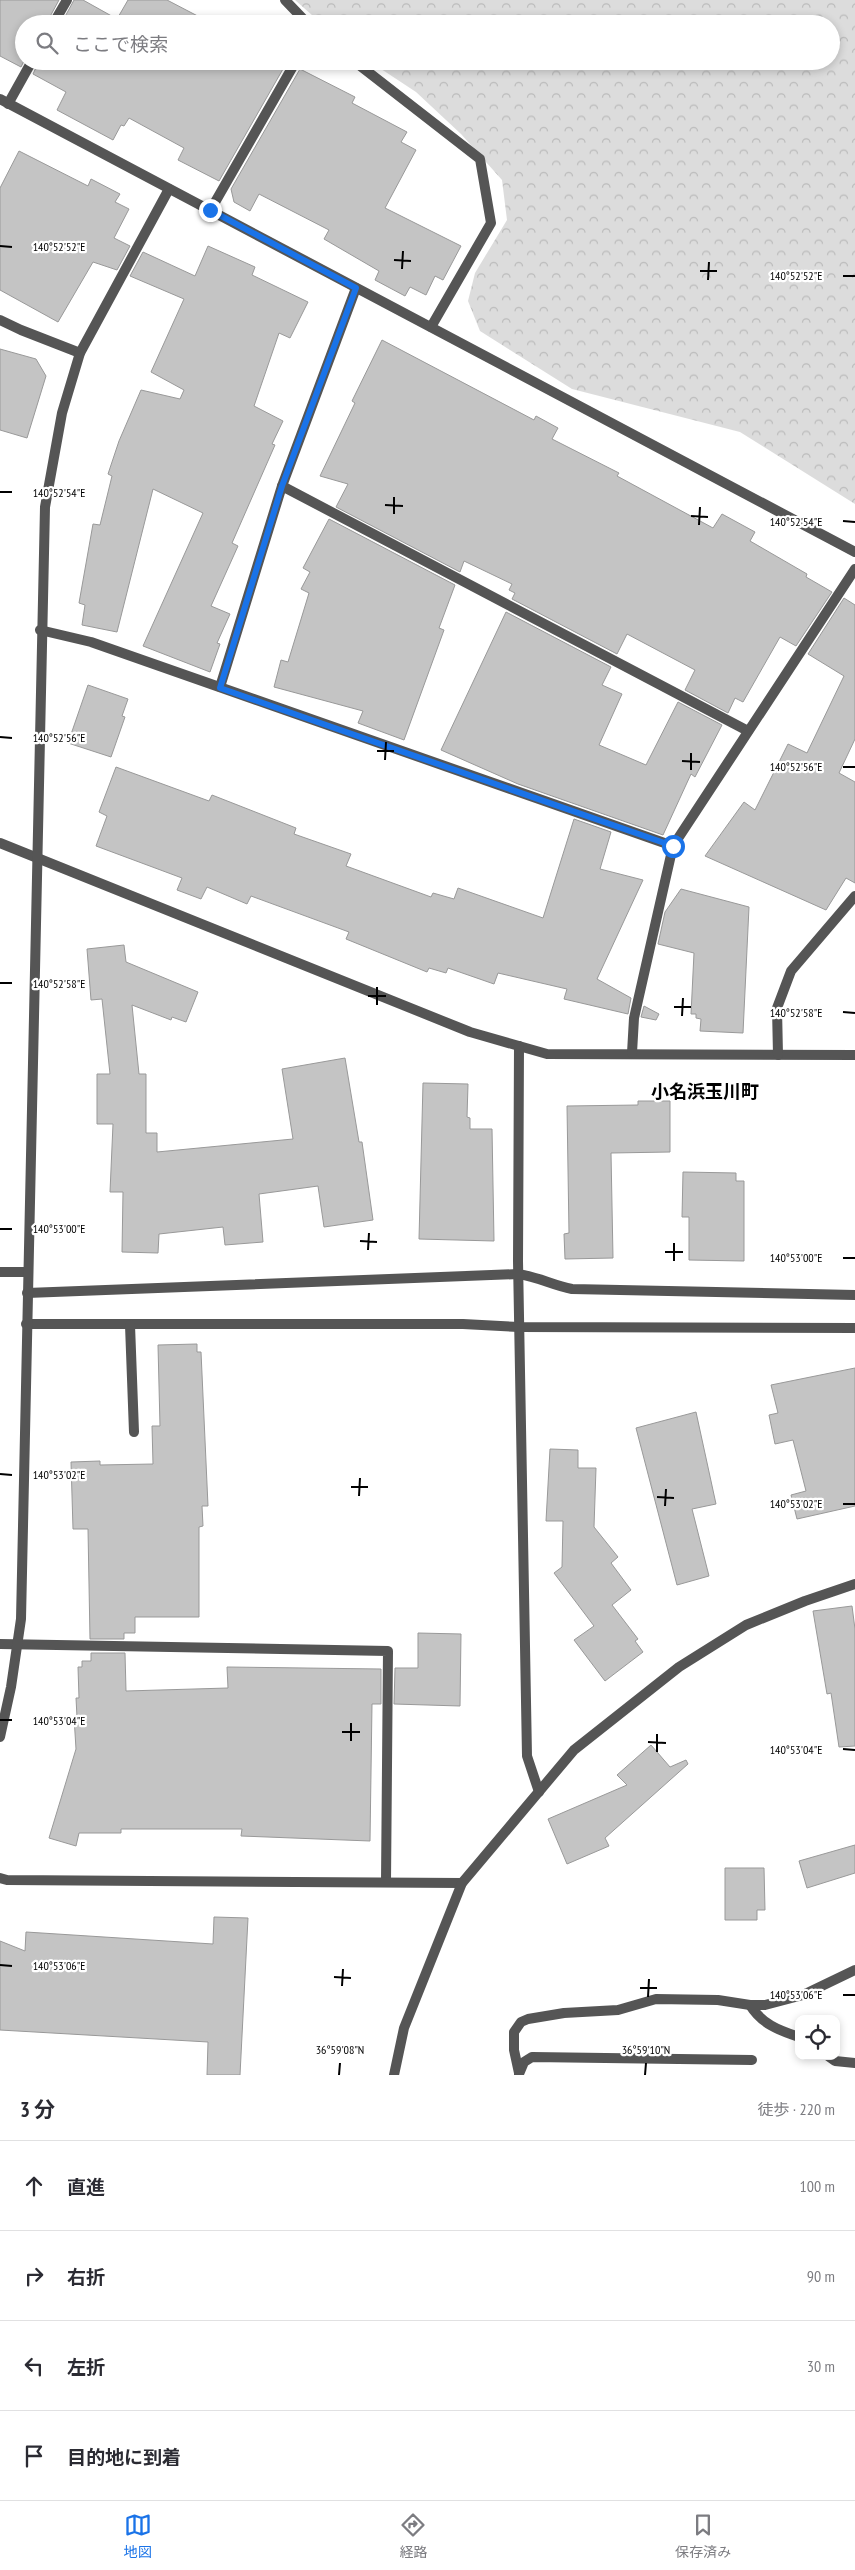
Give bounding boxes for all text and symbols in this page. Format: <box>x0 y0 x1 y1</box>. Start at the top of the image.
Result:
search box <box>15 15 840 70</box>
icon: search <box>33 29 61 57</box>
text: ここで検索 <box>73 32 168 56</box>
route end <box>199 199 222 222</box>
text: 140°52'52"E <box>33 239 85 254</box>
text: 140°52'52"E <box>770 268 822 283</box>
text: 140°52'54"E <box>33 485 85 500</box>
text: 140°52'54"E <box>770 514 822 529</box>
text: 140°52'56"E <box>33 730 85 745</box>
text: 140°52'56"E <box>770 759 822 774</box>
route start <box>662 835 685 858</box>
text: 140°52'58"E <box>33 976 85 991</box>
text: 140°52'58"E <box>770 1005 822 1020</box>
district label: 小名浜玉川町 <box>651 1080 759 1103</box>
text: 140°53'00"E <box>33 1221 85 1236</box>
text: 140°53'00"E <box>770 1250 822 1265</box>
text: 140°53'02"E <box>33 1467 85 1482</box>
text: 140°53'02"E <box>770 1496 822 1511</box>
text: 140°53'04"E <box>33 1713 85 1728</box>
text: 140°53'04"E <box>770 1742 822 1757</box>
text: 140°53'06"E <box>33 1958 85 1973</box>
text: 140°53'06"E <box>770 1987 822 2002</box>
map controls <box>795 2015 840 2060</box>
button: locate <box>795 2015 840 2060</box>
text: 36°59'08"N <box>316 2042 364 2057</box>
text: 36°59'10"N <box>622 2042 670 2057</box>
text: 3 分 <box>20 2096 55 2123</box>
text: 徒歩 · 220 m <box>757 2099 835 2119</box>
icon: ahead <box>20 2172 48 2200</box>
text: 直進 <box>67 2175 105 2199</box>
text: 100 m <box>800 2176 835 2196</box>
icon: right <box>20 2262 48 2290</box>
text: 右折 <box>67 2265 105 2289</box>
text: 90 m <box>807 2266 835 2286</box>
icon: left <box>20 2352 48 2380</box>
text: 左折 <box>67 2355 105 2379</box>
text: 30 m <box>807 2356 835 2376</box>
icon: arrive <box>20 2442 48 2470</box>
text: 目的地に到着 <box>67 2445 181 2469</box>
tab: 地図 <box>124 2511 152 2561</box>
tab: 経路 <box>399 2511 427 2561</box>
tab: 保存済み <box>675 2511 731 2561</box>

